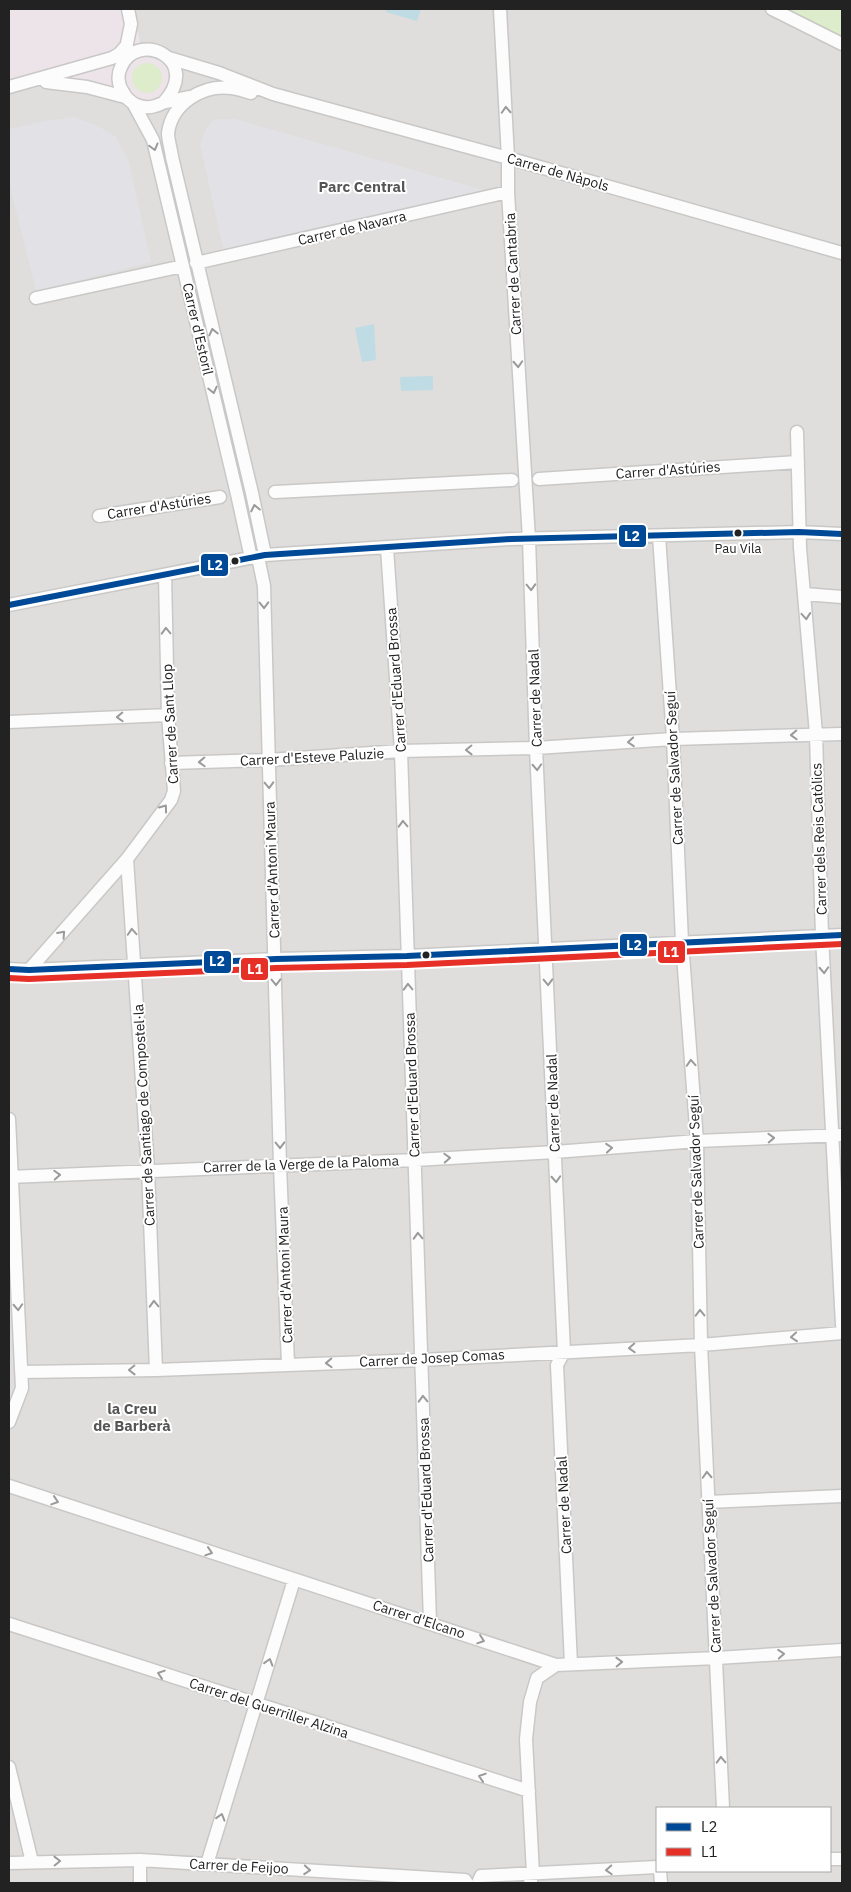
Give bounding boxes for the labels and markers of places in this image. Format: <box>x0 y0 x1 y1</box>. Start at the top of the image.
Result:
marker: Pau Vila <box>733 528 743 538</box>
place label: Pau Vila <box>715 540 761 557</box>
unlabelled marker <box>230 556 240 566</box>
unlabelled marker <box>421 950 431 960</box>

